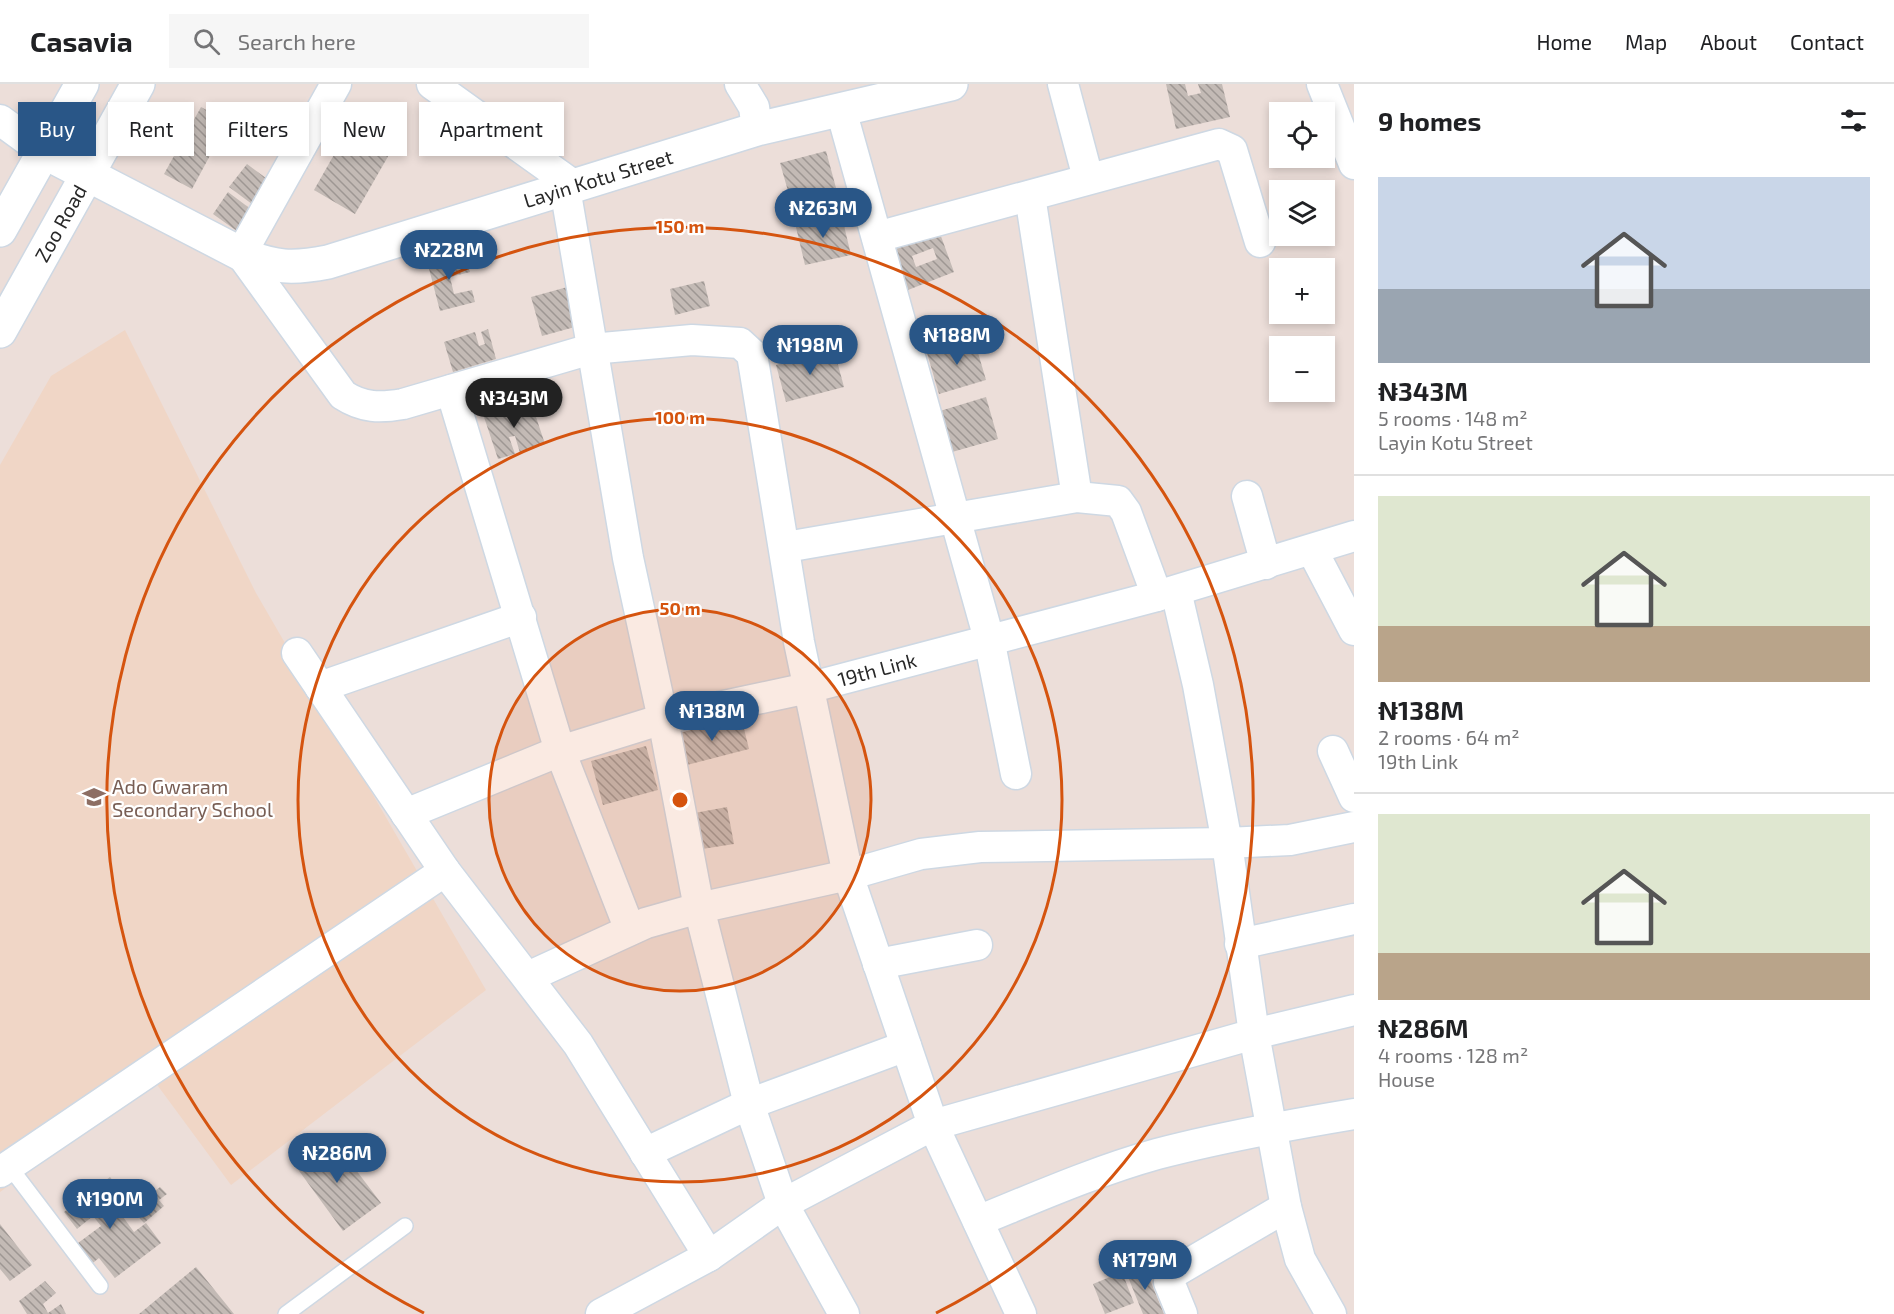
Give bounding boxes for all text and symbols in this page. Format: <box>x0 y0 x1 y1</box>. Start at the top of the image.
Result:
search box <box>169 14 589 68</box>
text: Casavia <box>30 24 133 58</box>
icon: search <box>190 25 223 58</box>
text: Search here <box>238 28 356 54</box>
text: Home <box>1536 29 1592 54</box>
text: Map <box>1625 29 1667 54</box>
text: About <box>1700 29 1757 54</box>
text: Contact <box>1790 29 1864 54</box>
chip: Buy <box>18 102 96 156</box>
chip: Rent <box>108 102 194 156</box>
chip: Filters <box>206 102 309 156</box>
chip: New <box>321 102 407 156</box>
chip: Apartment <box>419 102 564 156</box>
map controls <box>1269 102 1335 402</box>
button: locate <box>1269 102 1335 168</box>
icon: filters <box>1837 104 1870 137</box>
text: 9 homes <box>1378 105 1481 136</box>
street label: Layin Kotu Street <box>520 144 676 212</box>
street label: Zoo Road <box>29 180 91 266</box>
button: layers <box>1269 180 1335 246</box>
pin: ₦263M <box>781 188 865 239</box>
text: ₦263M <box>789 195 857 219</box>
text: 150 m <box>656 215 704 237</box>
icon: home <box>1570 216 1678 324</box>
pin: ₦228M <box>407 230 491 281</box>
text: ₦228M <box>414 237 484 261</box>
button: + <box>1269 258 1335 324</box>
pin: ₦188M <box>915 315 999 366</box>
text: ₦188M <box>923 322 991 346</box>
pin: ₦198M <box>768 325 852 376</box>
text: ₦198M <box>777 332 843 356</box>
button: − <box>1269 336 1335 402</box>
text: ₦343M <box>1378 375 1468 406</box>
pin: ₦343M <box>472 378 556 429</box>
text: ₦343M <box>479 385 549 409</box>
text: 100 m <box>655 406 705 428</box>
text: 5 rooms · 148 m² <box>1378 406 1528 430</box>
text: Layin Kotu Street <box>1378 430 1533 454</box>
icon: home <box>1570 535 1678 643</box>
text: 50 m <box>659 597 701 619</box>
street label: 19th Link <box>835 647 919 691</box>
pin: ₦138M <box>670 691 754 742</box>
text: ₦138M <box>1378 694 1464 725</box>
text: ₦138M <box>679 698 745 722</box>
text: 2 rooms · 64 m² <box>1378 725 1520 749</box>
text: 19th Link <box>1378 749 1458 773</box>
place label: Ado Gwaram Secondary School <box>112 774 273 821</box>
school or university icon: Ado Gwaram Secondary School <box>81 784 107 810</box>
centre of rings <box>670 790 690 810</box>
icon: home <box>1570 853 1678 961</box>
text: ₦286M <box>1378 1012 1469 1043</box>
text: 4 rooms · 128 m² <box>1378 1043 1528 1067</box>
text: House <box>1378 1067 1435 1091</box>
pin: ₦286M <box>295 1133 379 1184</box>
text: ₦286M <box>302 1140 372 1164</box>
pin: ₦190M <box>68 1179 152 1230</box>
text: ₦190M <box>77 1186 143 1210</box>
pin: ₦179M <box>1103 1240 1187 1291</box>
text: ₦179M <box>1113 1247 1177 1271</box>

